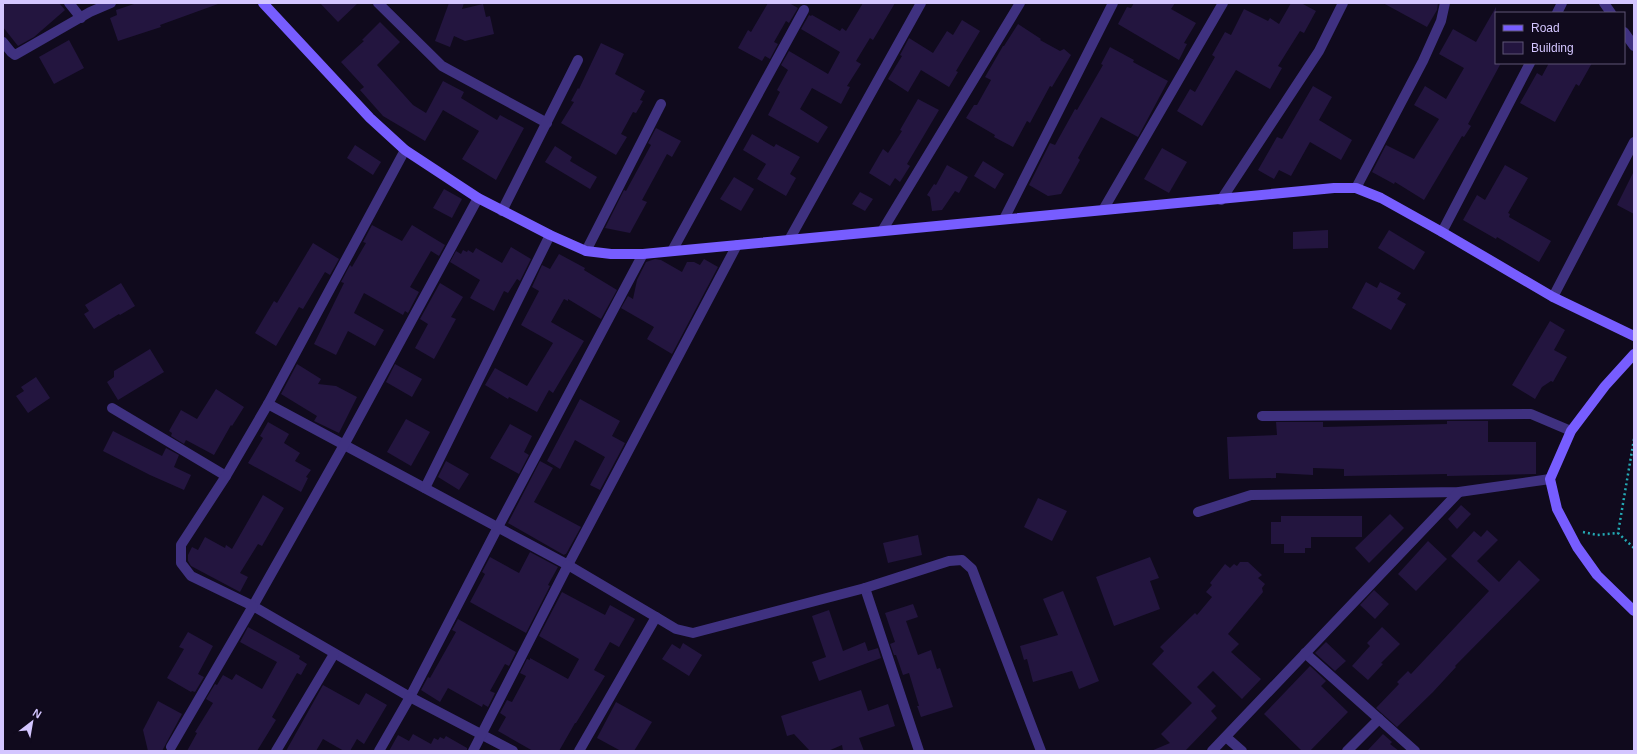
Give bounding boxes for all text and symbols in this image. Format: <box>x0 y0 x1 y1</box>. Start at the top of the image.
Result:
legend <box>1495 12 1625 64</box>
text: Road <box>1531 21 1560 35</box>
text: Building <box>1531 41 1574 55</box>
north arrow <box>12 702 52 742</box>
text: N <box>31 706 44 721</box>

